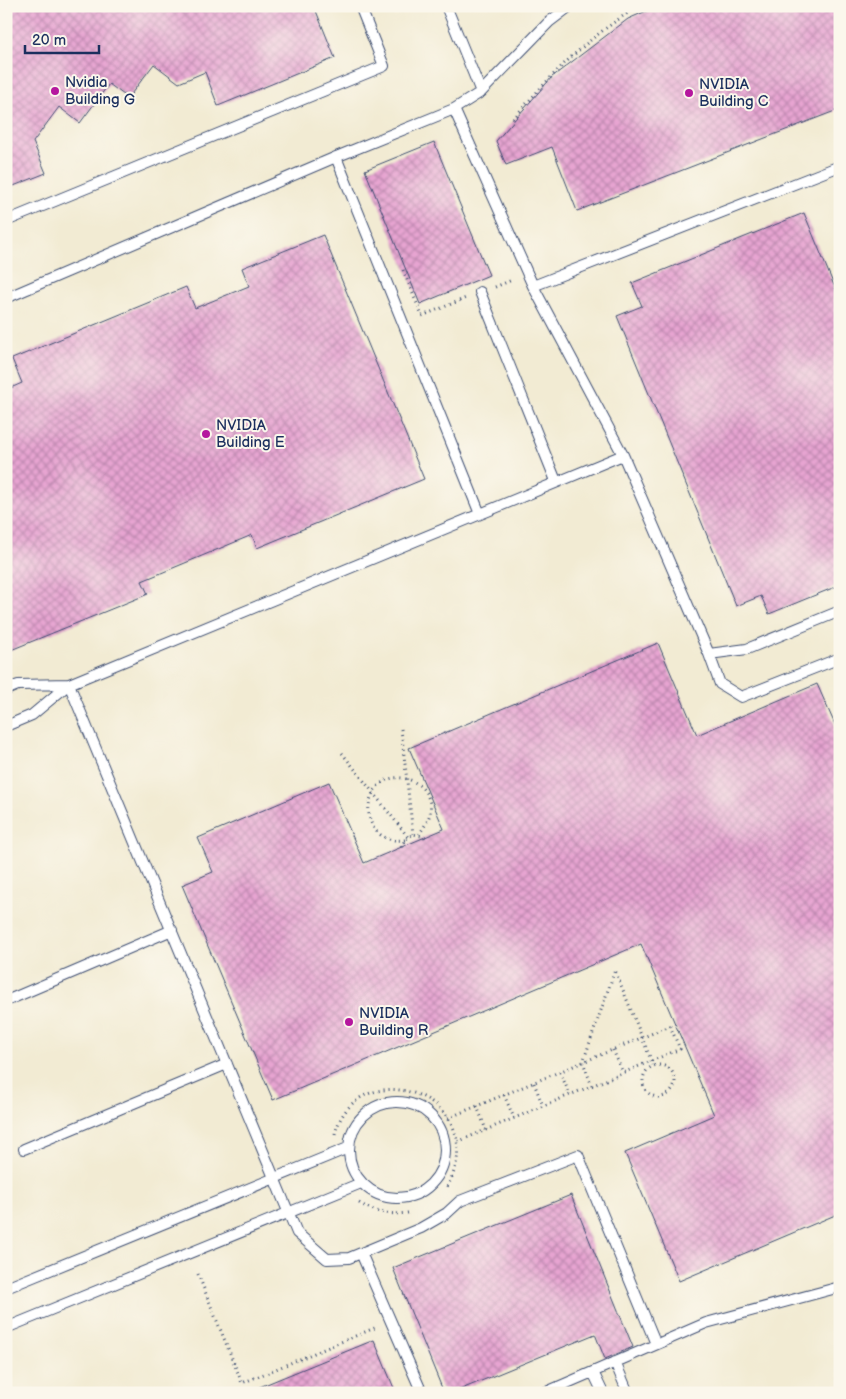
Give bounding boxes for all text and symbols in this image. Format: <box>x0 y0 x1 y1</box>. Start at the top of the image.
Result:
scale bar <box>25 22 99 54</box>
text: 20 m <box>32 31 66 50</box>
place label: Nvidia Building G <box>65 73 135 109</box>
place label: NVIDIA Building C <box>699 75 769 111</box>
marker: Nvidia Building G <box>49 85 61 97</box>
marker: NVIDIA Building C <box>683 87 695 99</box>
place label: NVIDIA Building E <box>216 416 285 452</box>
marker: NVIDIA Building E <box>200 428 212 440</box>
place label: NVIDIA Building R <box>359 1004 429 1040</box>
marker: NVIDIA Building R <box>343 1016 355 1028</box>

